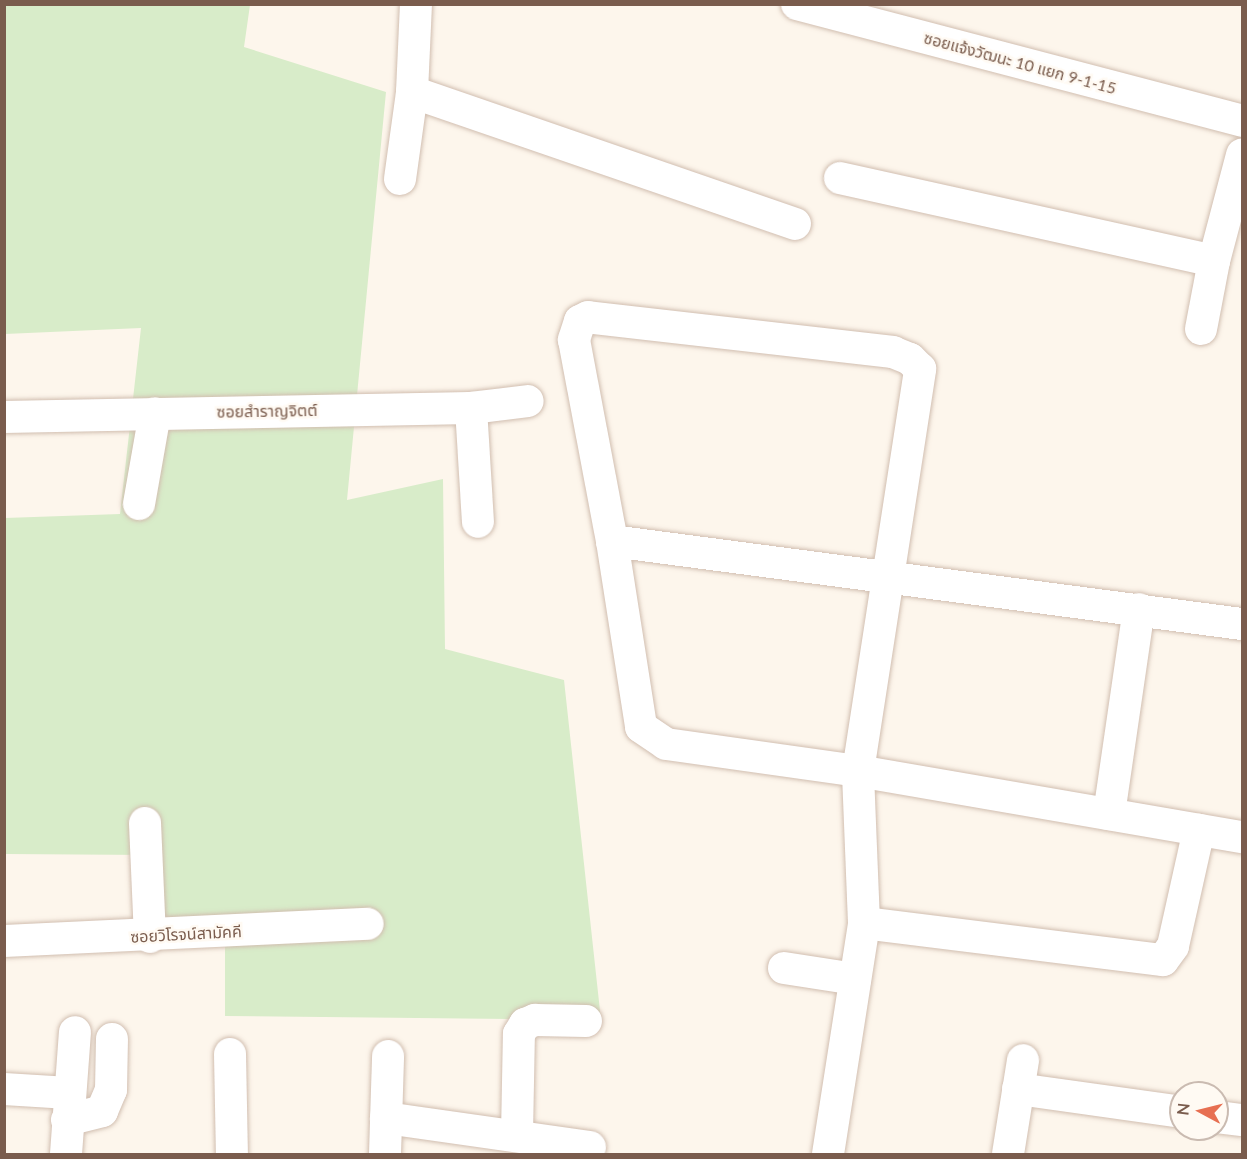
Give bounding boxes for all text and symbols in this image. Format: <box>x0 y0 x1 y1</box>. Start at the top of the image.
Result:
street label: ซอยแจ้งวัฒนะ 10 แยก 9-1-15 <box>922 28 1118 98</box>
street label: ซอยสำราญจิตต์ <box>216 401 318 421</box>
street label: ซอยวิโรจน์สามัคคี <box>130 921 242 947</box>
north arrow <box>1169 1081 1229 1141</box>
text: N <box>1172 1102 1193 1116</box>

